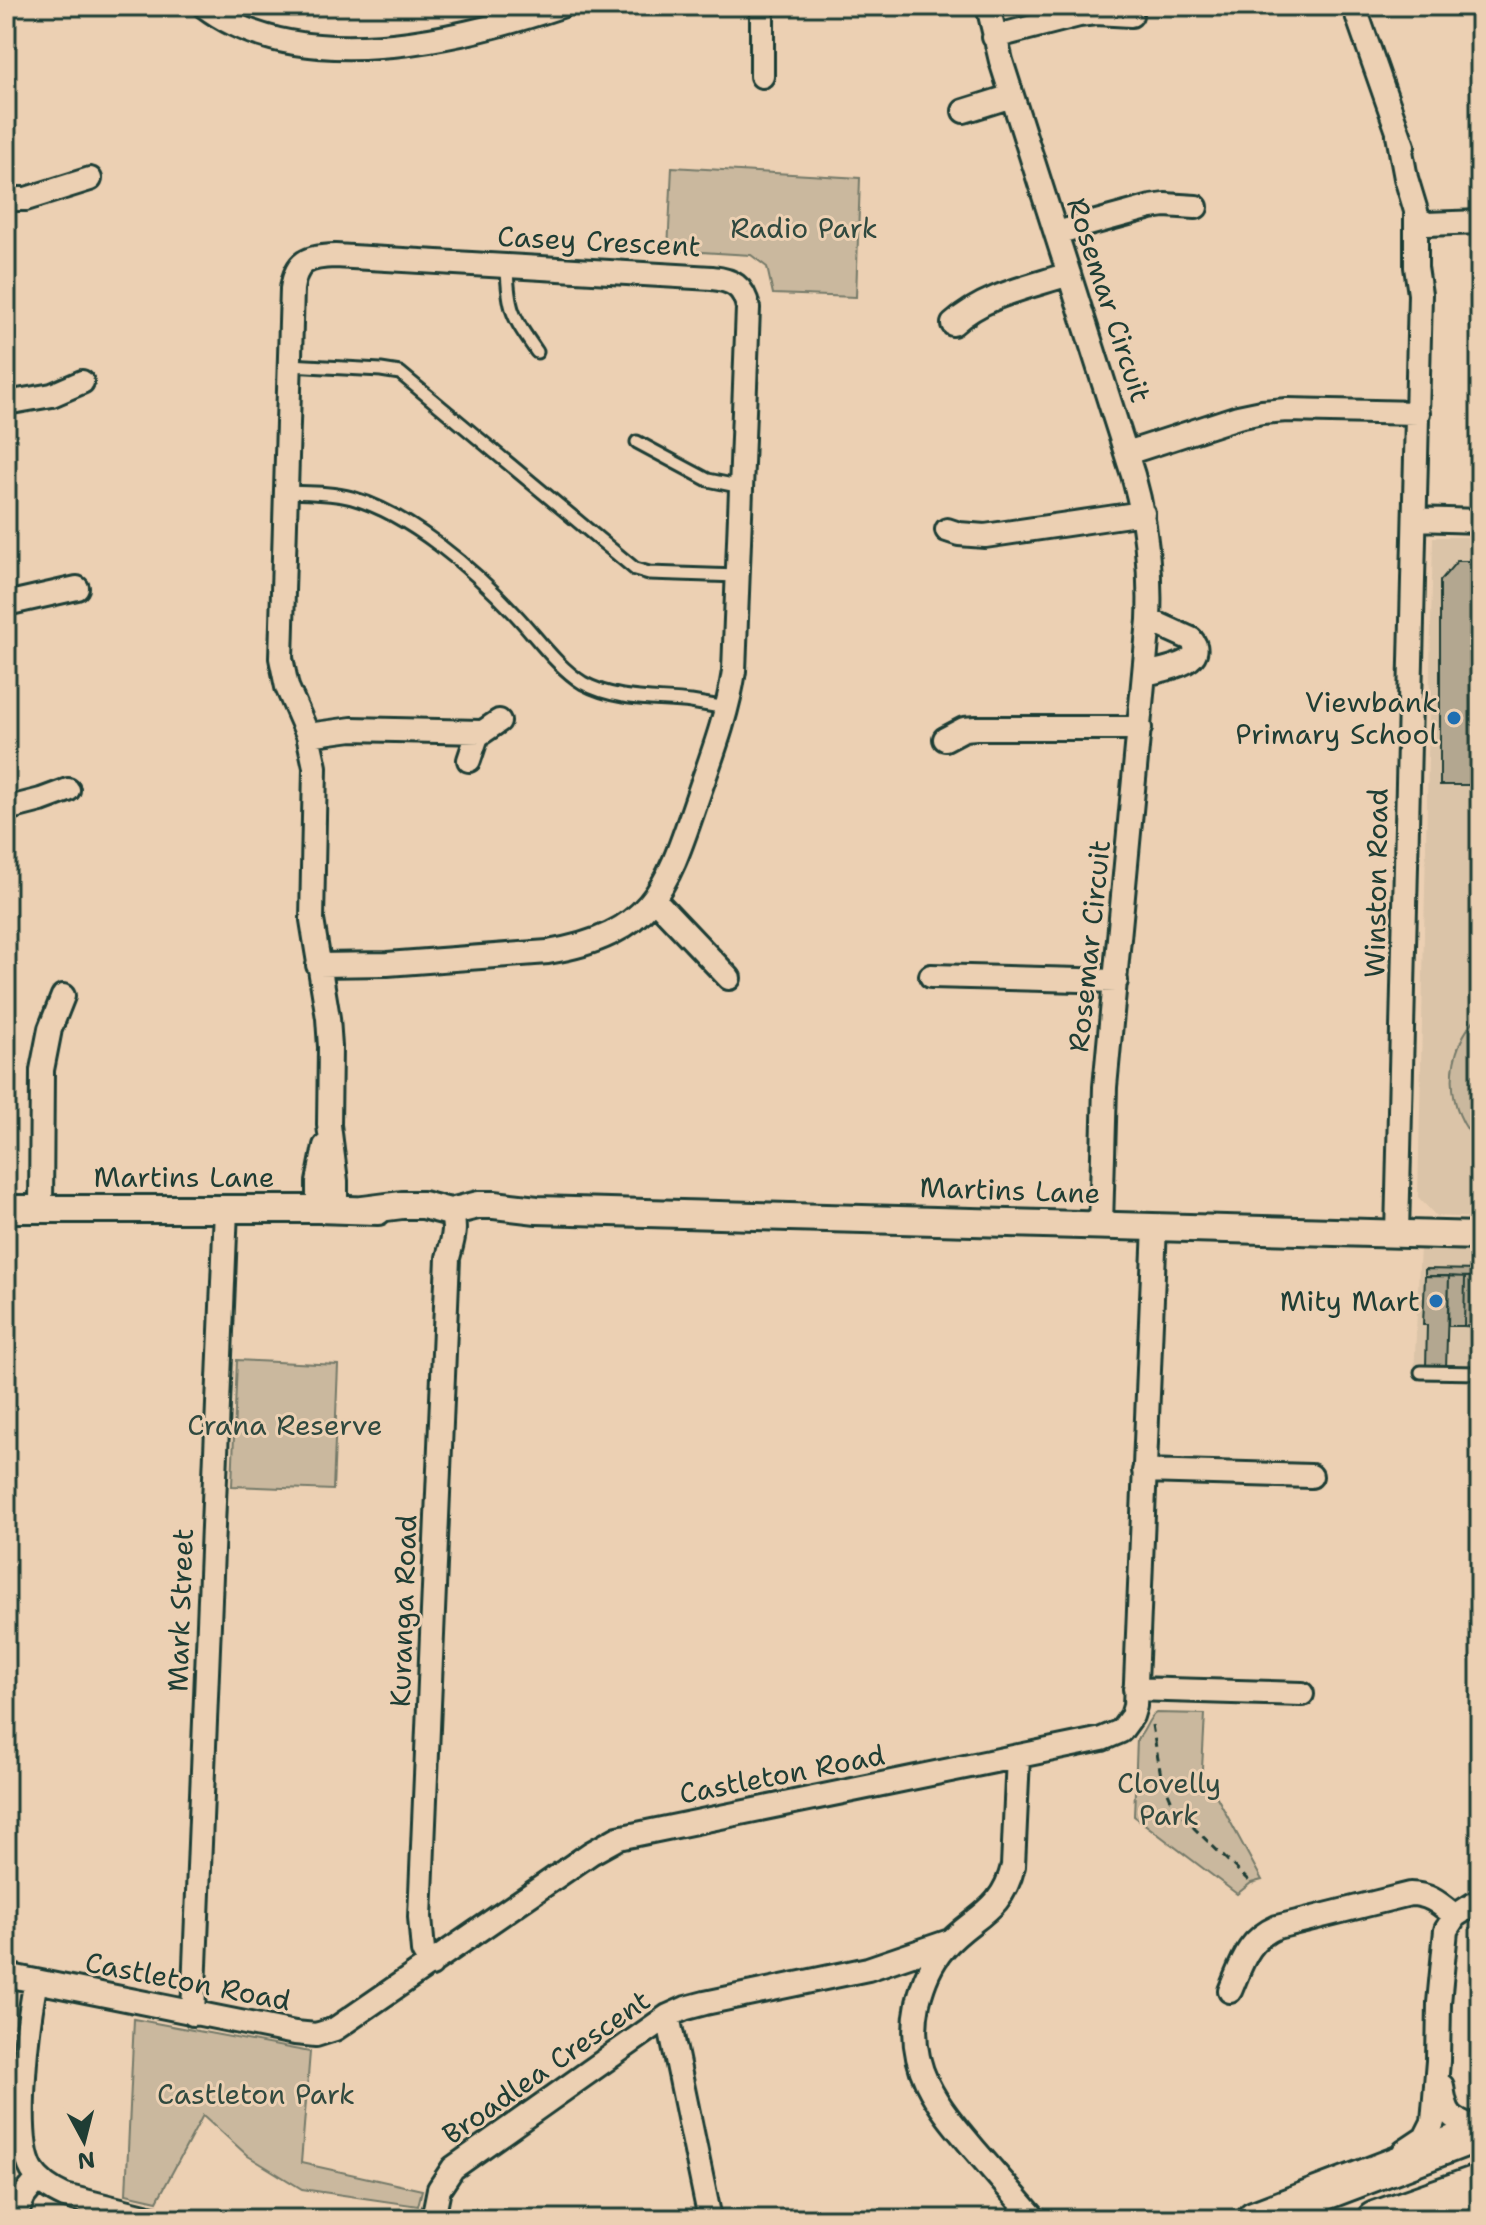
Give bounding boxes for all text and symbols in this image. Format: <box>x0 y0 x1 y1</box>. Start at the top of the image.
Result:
street label: Rosemar Circuit <box>1058 193 1160 407</box>
park label: Radio Park <box>730 209 878 247</box>
street label: Casey Crescent <box>496 217 702 265</box>
place label: Viewbank Primary School <box>1235 683 1439 753</box>
marker: Viewbank Primary School <box>1445 709 1463 727</box>
street label: Winston Road <box>1355 788 1397 978</box>
street label: Rosemar Circuit <box>1059 838 1119 1054</box>
street label: Martins Lane <box>93 1158 275 1196</box>
street label: Martins Lane <box>919 1168 1101 1212</box>
place label: Mity Mart <box>1280 1282 1420 1320</box>
marker: Mity Mart <box>1427 1292 1445 1310</box>
park label: Crana Reserve <box>187 1406 383 1444</box>
street label: Kuranga Road <box>381 1514 425 1708</box>
street label: Mark Street <box>158 1527 202 1693</box>
street label: Castleton Road <box>676 1735 888 1813</box>
park label: Clovelly Park <box>1117 1764 1221 1834</box>
street label: Castleton Road <box>82 1942 294 2020</box>
street label: Broadlea Crescent <box>435 1981 657 2153</box>
park label: Castleton Park <box>157 2075 355 2113</box>
north arrow <box>44 2101 124 2181</box>
text: N <box>76 2145 97 2176</box>

